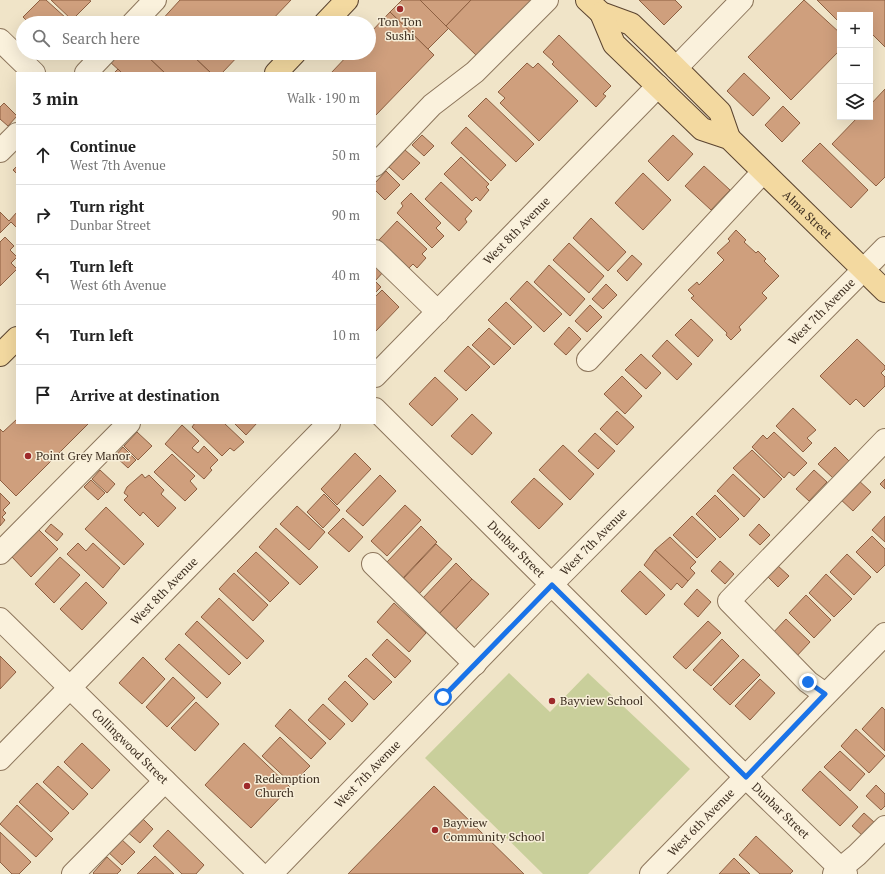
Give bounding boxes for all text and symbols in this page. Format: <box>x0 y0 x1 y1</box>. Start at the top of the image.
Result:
marker: Ton Ton Sushi <box>395 4 405 14</box>
map controls <box>837 12 873 120</box>
button: + <box>837 12 873 48</box>
place label: Ton Ton Sushi <box>378 14 422 43</box>
search box <box>16 16 376 60</box>
icon: search <box>30 27 52 49</box>
text: Search here <box>62 28 140 48</box>
button: − <box>837 48 873 84</box>
button: layers <box>837 84 873 120</box>
text: 3 min <box>32 87 79 110</box>
text: Walk · 190 m <box>287 89 360 107</box>
text: Continue <box>70 136 136 156</box>
icon: ahead <box>32 144 54 166</box>
text: 50 m <box>332 146 360 164</box>
text: West 7th Avenue <box>70 156 166 174</box>
street label: Alma Street <box>780 187 836 242</box>
street label: West 8th Avenue <box>480 193 553 267</box>
text: Turn right <box>70 196 145 216</box>
icon: right <box>32 204 54 226</box>
text: 90 m <box>332 206 360 224</box>
text: Dunbar Street <box>70 216 151 234</box>
text: Turn left <box>70 256 134 276</box>
icon: left <box>32 264 54 286</box>
text: 40 m <box>332 266 360 284</box>
street label: West 7th Avenue <box>785 275 858 348</box>
text: West 6th Avenue <box>70 276 166 294</box>
icon: left <box>32 324 54 346</box>
text: Turn left <box>70 325 134 345</box>
text: 10 m <box>332 326 360 344</box>
icon: arrive <box>32 384 54 406</box>
text: Arrive at destination <box>70 385 220 405</box>
place label: Point Grey Manor <box>36 448 130 463</box>
marker: Point Grey Manor <box>23 451 33 461</box>
street label: West 7th Avenue <box>557 505 630 578</box>
street label: Dunbar Street <box>485 517 549 581</box>
street label: West 8th Avenue <box>128 554 201 628</box>
route end <box>799 673 817 691</box>
route start <box>434 688 452 706</box>
place label: Bayview School <box>560 693 644 708</box>
marker: Bayview School <box>547 696 557 706</box>
street label: Collingwood Street <box>89 705 172 788</box>
street label: West 7th Avenue <box>331 737 403 811</box>
place label: Redemption Church <box>255 771 320 800</box>
street label: Dunbar Street <box>749 779 813 842</box>
marker: Redemption Church <box>242 781 252 791</box>
street label: West 6th Avenue <box>664 785 737 859</box>
place label: Bayview Community School <box>443 815 545 844</box>
marker: Bayview Community School <box>430 825 440 835</box>

